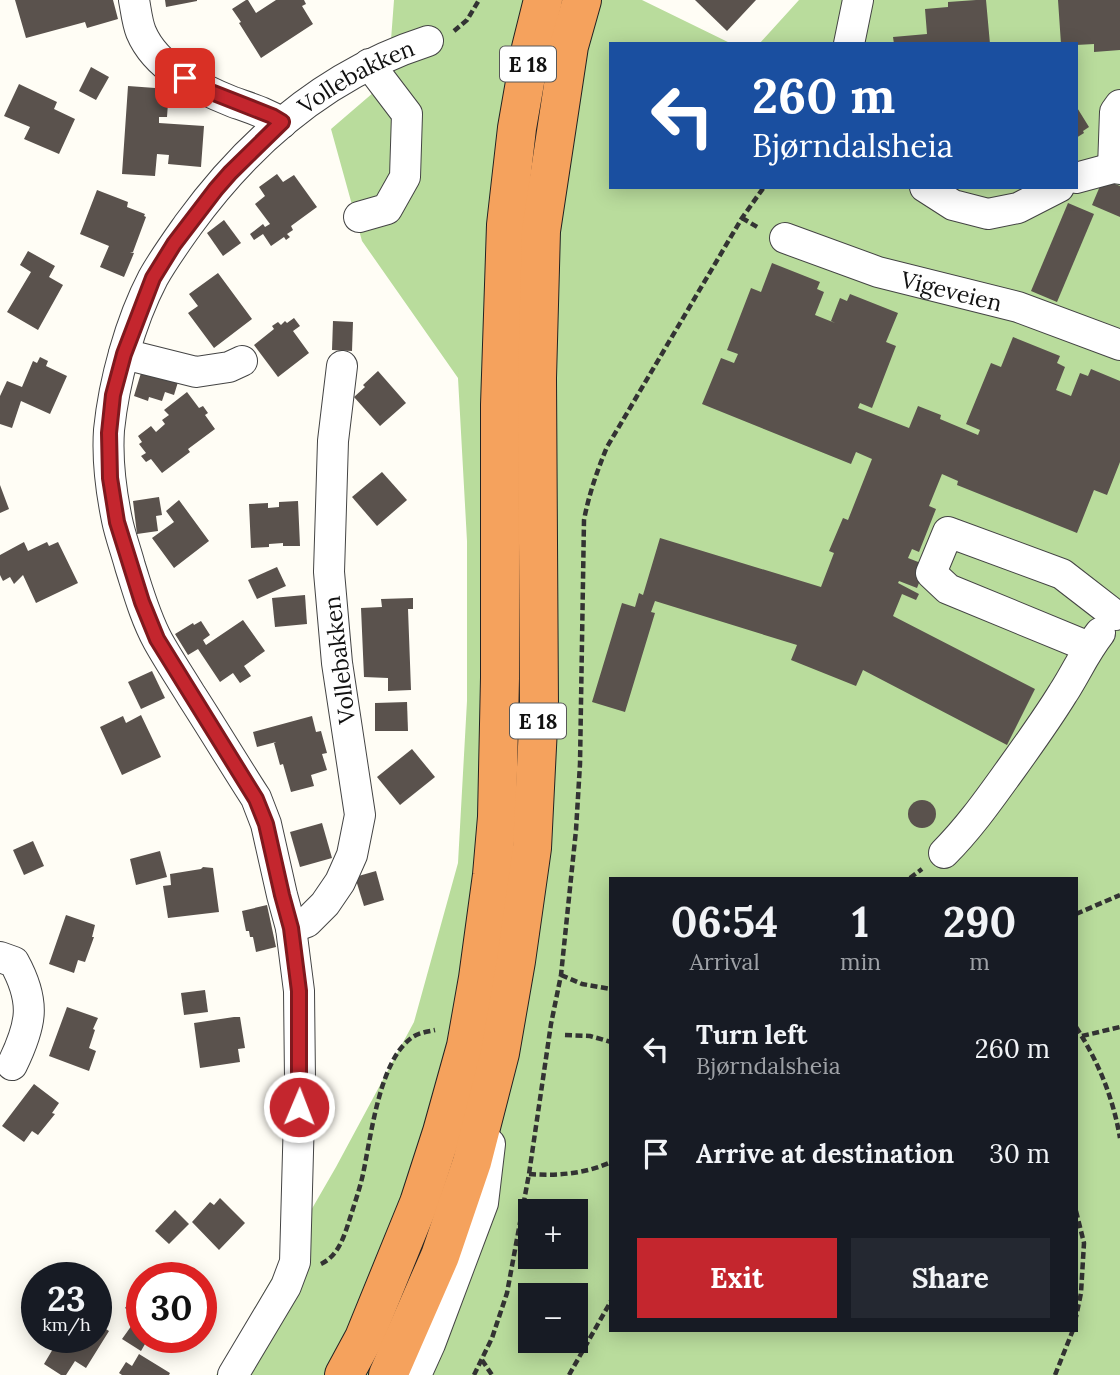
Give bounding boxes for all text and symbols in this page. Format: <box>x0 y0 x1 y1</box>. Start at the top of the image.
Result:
street label: Vollebakken <box>291 33 418 120</box>
road number: E 18 <box>500 46 556 82</box>
pin <box>155 48 215 108</box>
icon: arrive <box>166 59 204 97</box>
text: 260 m <box>752 64 895 126</box>
icon: left <box>637 70 728 161</box>
text: Bjørndalsheia <box>752 125 953 166</box>
street label: Vigeveien <box>897 264 1005 317</box>
street label: Vollebakken <box>317 594 361 727</box>
road number: E 18 <box>510 704 566 738</box>
text: 06:54 <box>671 895 778 949</box>
text: 1 <box>852 895 869 949</box>
text: 290 <box>943 895 1016 949</box>
text: Arrival <box>689 947 760 976</box>
text: min <box>840 947 881 976</box>
text: m <box>969 947 990 976</box>
text: Turn left <box>696 1018 807 1051</box>
icon: left <box>637 1030 675 1068</box>
text: 260 m <box>975 1032 1050 1065</box>
text: Bjørndalsheia <box>696 1051 841 1080</box>
position arrow <box>262 1070 336 1144</box>
icon: arrive <box>637 1135 675 1173</box>
text: Arrive at destination <box>696 1137 954 1170</box>
text: 30 m <box>989 1137 1050 1170</box>
map controls <box>518 1199 588 1353</box>
button: + <box>518 1199 588 1269</box>
button: Exit <box>637 1238 837 1318</box>
button: Share <box>851 1238 1050 1318</box>
speed limit sign: 30 <box>126 1262 217 1353</box>
text: 23 <box>47 1276 86 1321</box>
button: − <box>518 1283 588 1353</box>
text: km/h <box>42 1313 91 1336</box>

